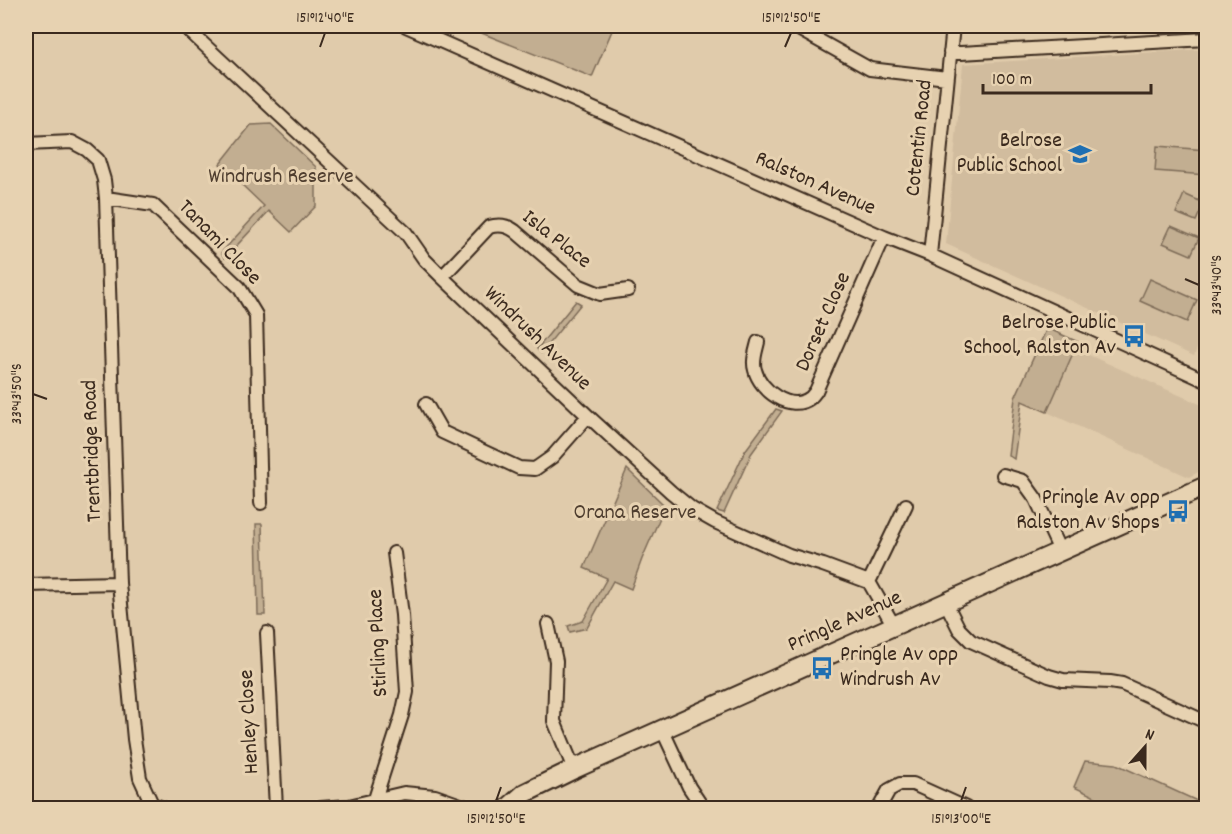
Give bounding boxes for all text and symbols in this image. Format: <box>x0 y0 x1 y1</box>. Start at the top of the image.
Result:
text: 151°12'40"E <box>296 8 354 30</box>
text: 151°12'50"E <box>762 8 820 30</box>
scale bar <box>983 57 1151 95</box>
text: 100 m <box>992 68 1032 93</box>
street label: Cotentin Road <box>898 78 942 198</box>
place label: Belrose Public School <box>956 126 1062 182</box>
school or university icon: Belrose Public School <box>1067 141 1093 167</box>
street label: Ralston Avenue <box>750 144 880 224</box>
park label: Windrush Reserve <box>208 162 354 193</box>
street label: Tanami Close <box>170 193 268 293</box>
street label: Isla Place <box>515 203 597 277</box>
text: 33°43'40"S <box>1207 255 1229 315</box>
street label: Dorset Close <box>788 267 860 377</box>
street label: Windrush Avenue <box>476 279 598 399</box>
place label: Belrose Public School, Ralston Av <box>964 308 1116 364</box>
bus stop icon: Belrose Public School, Ralston Av <box>1121 323 1147 349</box>
text: 33°43'50"S <box>7 363 29 425</box>
street label: Trentbridge Road <box>75 379 111 523</box>
place label: Pringle Av opp Ralston Av Shops <box>1016 483 1160 539</box>
park label: Orana Reserve <box>574 498 696 529</box>
bus stop icon: Pringle Av opp Ralston Av Shops <box>1165 498 1191 524</box>
street label: Pringle Avenue <box>783 583 907 661</box>
street label: Stirling Place <box>361 588 397 698</box>
place label: Pringle Av opp Windrush Av <box>840 640 958 696</box>
bus stop icon: Pringle Av opp Windrush Av <box>809 655 835 681</box>
street label: Henley Close <box>232 669 268 775</box>
north arrow <box>1115 717 1175 777</box>
text: N <box>1142 723 1157 748</box>
text: 151°12'50"E <box>467 809 525 831</box>
text: 151°13'00"E <box>931 809 991 831</box>

